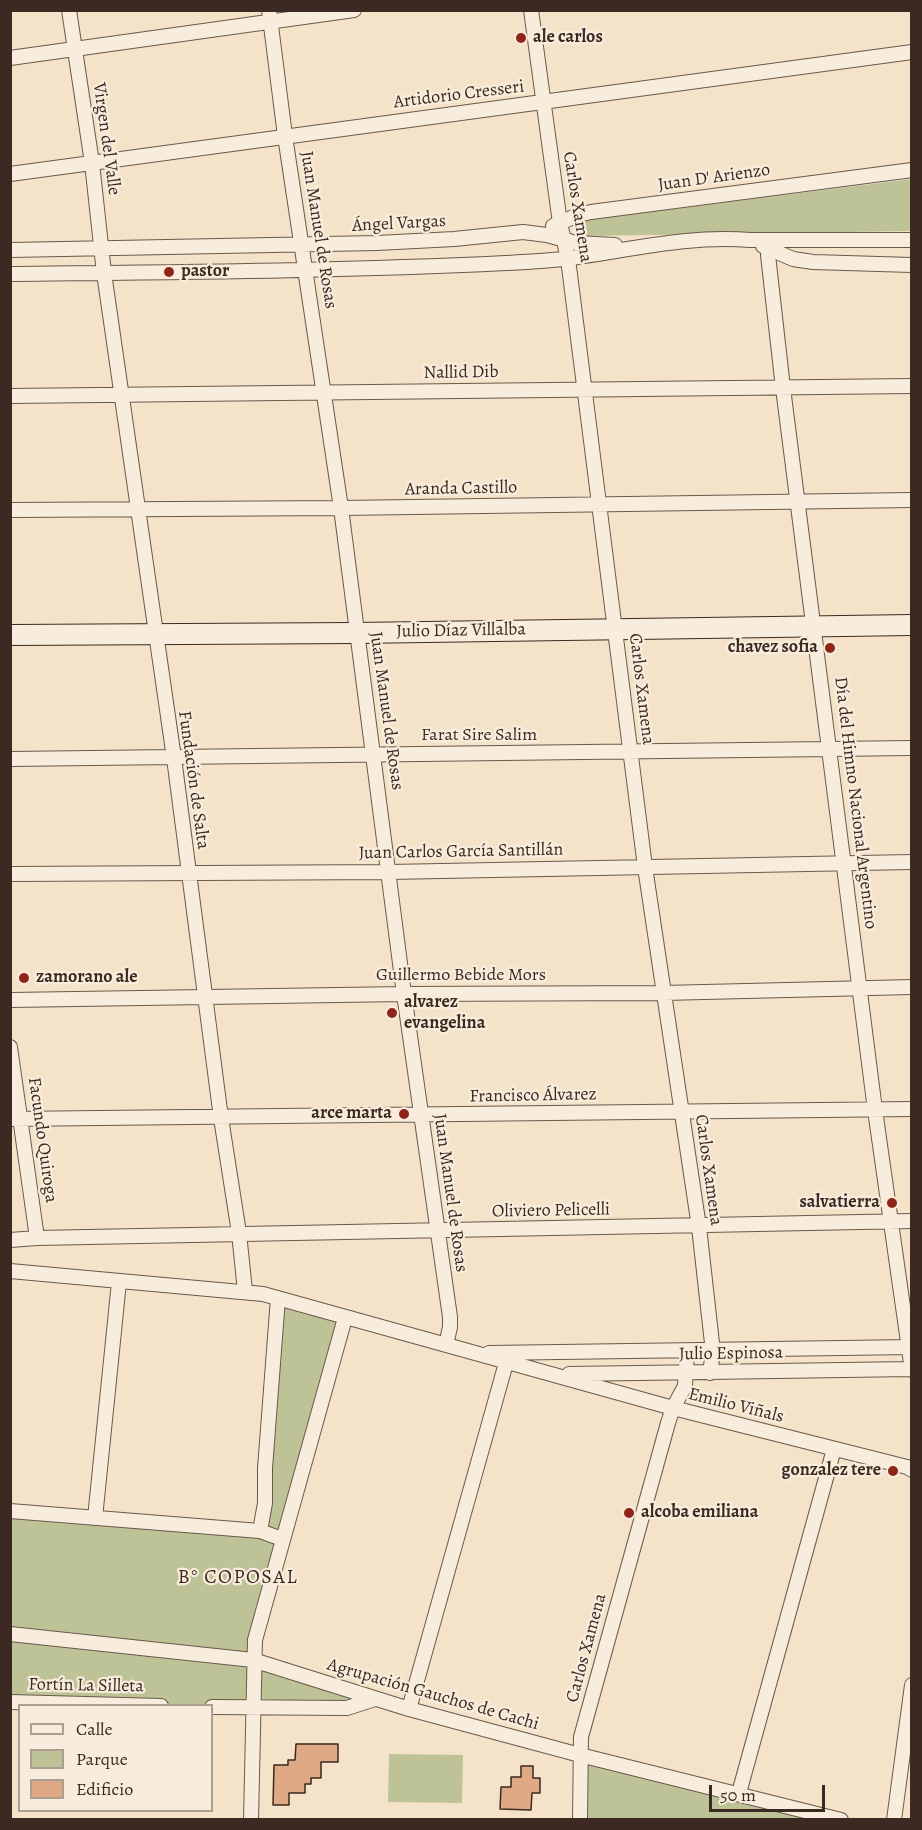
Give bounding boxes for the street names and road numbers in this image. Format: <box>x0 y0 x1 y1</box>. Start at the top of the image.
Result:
street label: Artidorio Cresseri <box>392 76 526 114</box>
street label: Virgen del Valle <box>87 81 125 197</box>
street label: Juan Manuel de Rosas <box>295 150 341 310</box>
street label: Carlos Xamena <box>558 150 596 264</box>
street label: Juan D' Arienzo <box>657 159 771 197</box>
street label: Ángel Vargas <box>351 211 447 237</box>
street label: Nallid Dib <box>423 362 499 384</box>
street label: Aranda Castillo <box>405 477 517 501</box>
street label: Julio Díaz Villalba <box>396 619 526 643</box>
street label: Juan Manuel de Rosas <box>364 630 408 792</box>
street label: Carlos Xamena <box>623 632 659 746</box>
street label: Día del Himno Nacional Argentino <box>829 676 881 930</box>
street label: Fundación de Salta <box>173 709 213 851</box>
street label: Farat Sire Salim <box>421 725 537 747</box>
street label: Juan Carlos García Santillán <box>358 839 564 865</box>
street label: Guillermo Bebide Mors <box>376 965 546 987</box>
street label: Facundo Quiroga <box>23 1076 61 1204</box>
street label: Francisco Álvarez <box>469 1084 597 1108</box>
street label: Juan Manuel de Rosas <box>428 1112 472 1274</box>
street label: Carlos Xamena <box>690 1113 726 1227</box>
street label: Oliviero Pelicelli <box>492 1199 610 1223</box>
street label: Julio Espinosa <box>679 1342 783 1366</box>
street label: Emilio Viñals <box>686 1384 786 1428</box>
street label: Carlos Xamena <box>562 1591 612 1705</box>
street label: Agrupación Gauchos de Cachi <box>325 1654 541 1736</box>
street label: Fortín La Silleta <box>28 1674 144 1698</box>

